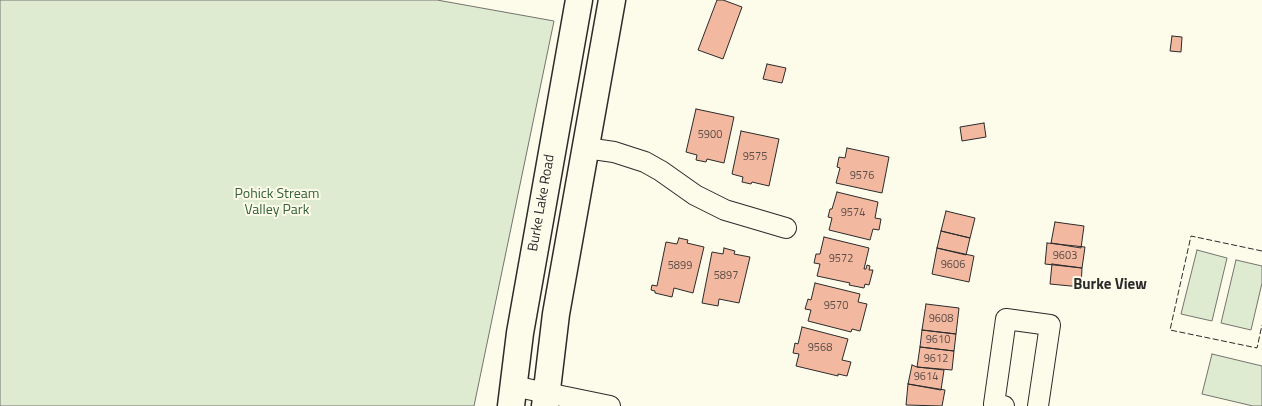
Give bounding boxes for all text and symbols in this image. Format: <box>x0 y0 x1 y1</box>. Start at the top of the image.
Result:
house number: 5900 <box>698 128 722 142</box>
house number: 9575 <box>743 150 767 164</box>
street label: Burke Lake Road <box>525 153 559 253</box>
house number: 9576 <box>850 169 874 183</box>
park label: Pohick Stream Valley Park <box>235 187 319 220</box>
house number: 9574 <box>841 206 865 220</box>
house number: 9603 <box>1053 249 1077 263</box>
house number: 9572 <box>829 252 853 266</box>
house number: 9606 <box>941 258 965 272</box>
house number: 5899 <box>668 259 692 273</box>
house number: 5897 <box>714 269 738 283</box>
district label: Burke View <box>1073 276 1147 294</box>
house number: 9570 <box>824 299 848 313</box>
house number: 9608 <box>929 312 953 326</box>
house number: 9610 <box>926 333 950 347</box>
house number: 9568 <box>808 341 832 355</box>
house number: 9612 <box>924 352 948 366</box>
house number: 9614 <box>914 370 938 384</box>

